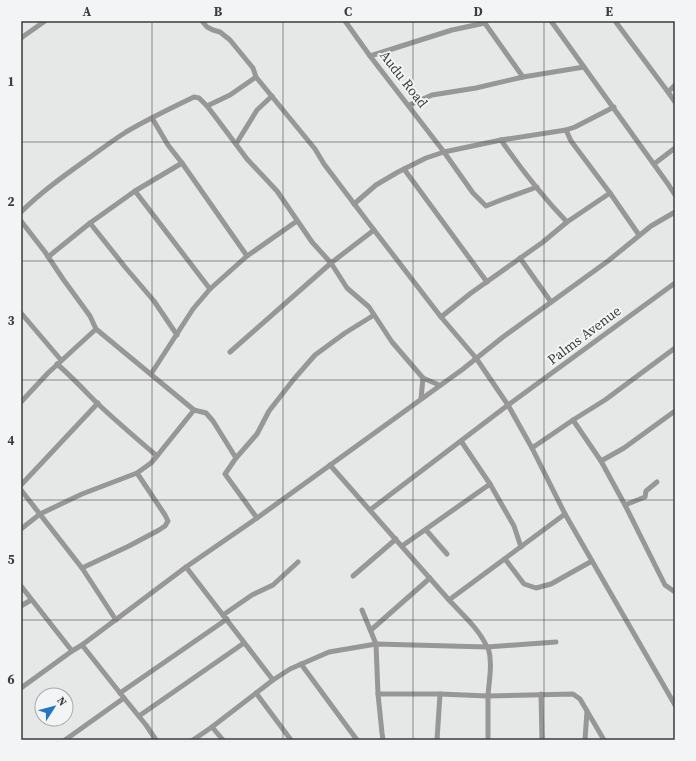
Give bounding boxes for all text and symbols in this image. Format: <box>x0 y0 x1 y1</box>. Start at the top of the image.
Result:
text: A <box>83 3 92 20</box>
text: B <box>214 3 223 20</box>
text: C <box>344 3 352 20</box>
text: D <box>473 3 483 20</box>
text: E <box>605 3 613 20</box>
street label: Audu Road <box>375 46 433 112</box>
text: 1 <box>7 73 15 90</box>
text: 2 <box>7 193 15 210</box>
street label: Palms Avenue <box>543 301 625 369</box>
text: 3 <box>7 312 15 329</box>
text: 4 <box>7 432 15 449</box>
text: 5 <box>7 551 15 568</box>
text: 6 <box>7 671 15 688</box>
north arrow <box>34 687 74 727</box>
text: N <box>53 694 70 709</box>

